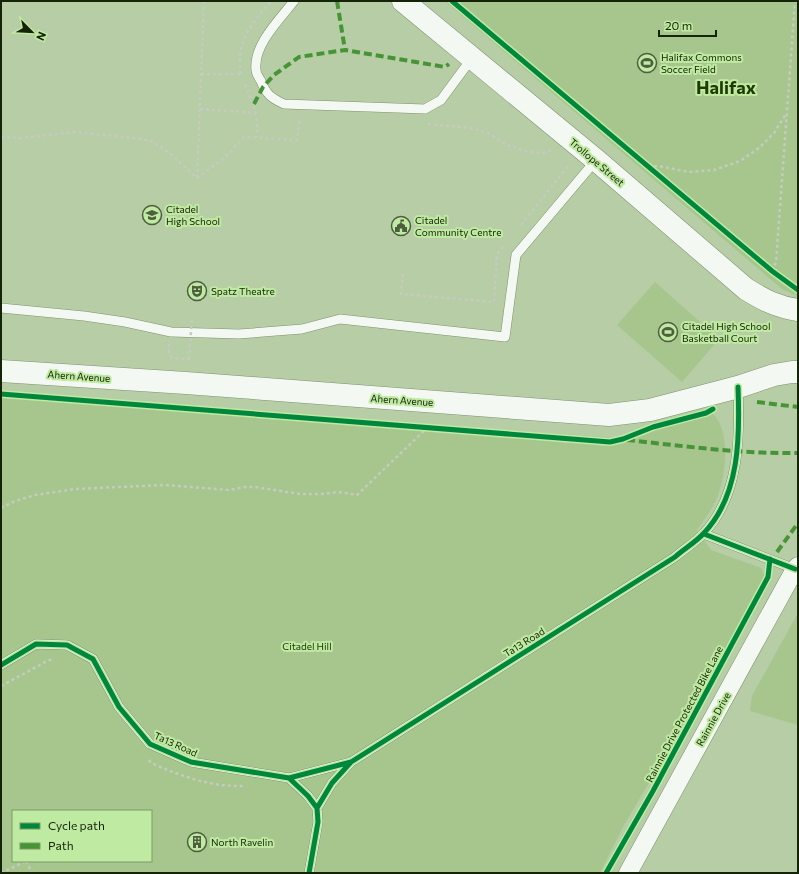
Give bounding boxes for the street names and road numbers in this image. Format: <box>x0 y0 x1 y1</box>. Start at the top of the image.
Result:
street label: Trollope Street <box>567 136 627 188</box>
street label: Ahern Avenue <box>47 368 111 384</box>
street label: Ahern Avenue <box>370 392 434 408</box>
street label: Ta13 Road <box>501 625 547 659</box>
street label: Rainnie Drive Protected Bike Lane <box>643 644 725 784</box>
street label: Rainnie Drive <box>693 690 733 748</box>
street label: Ta13 Road <box>153 729 200 759</box>

